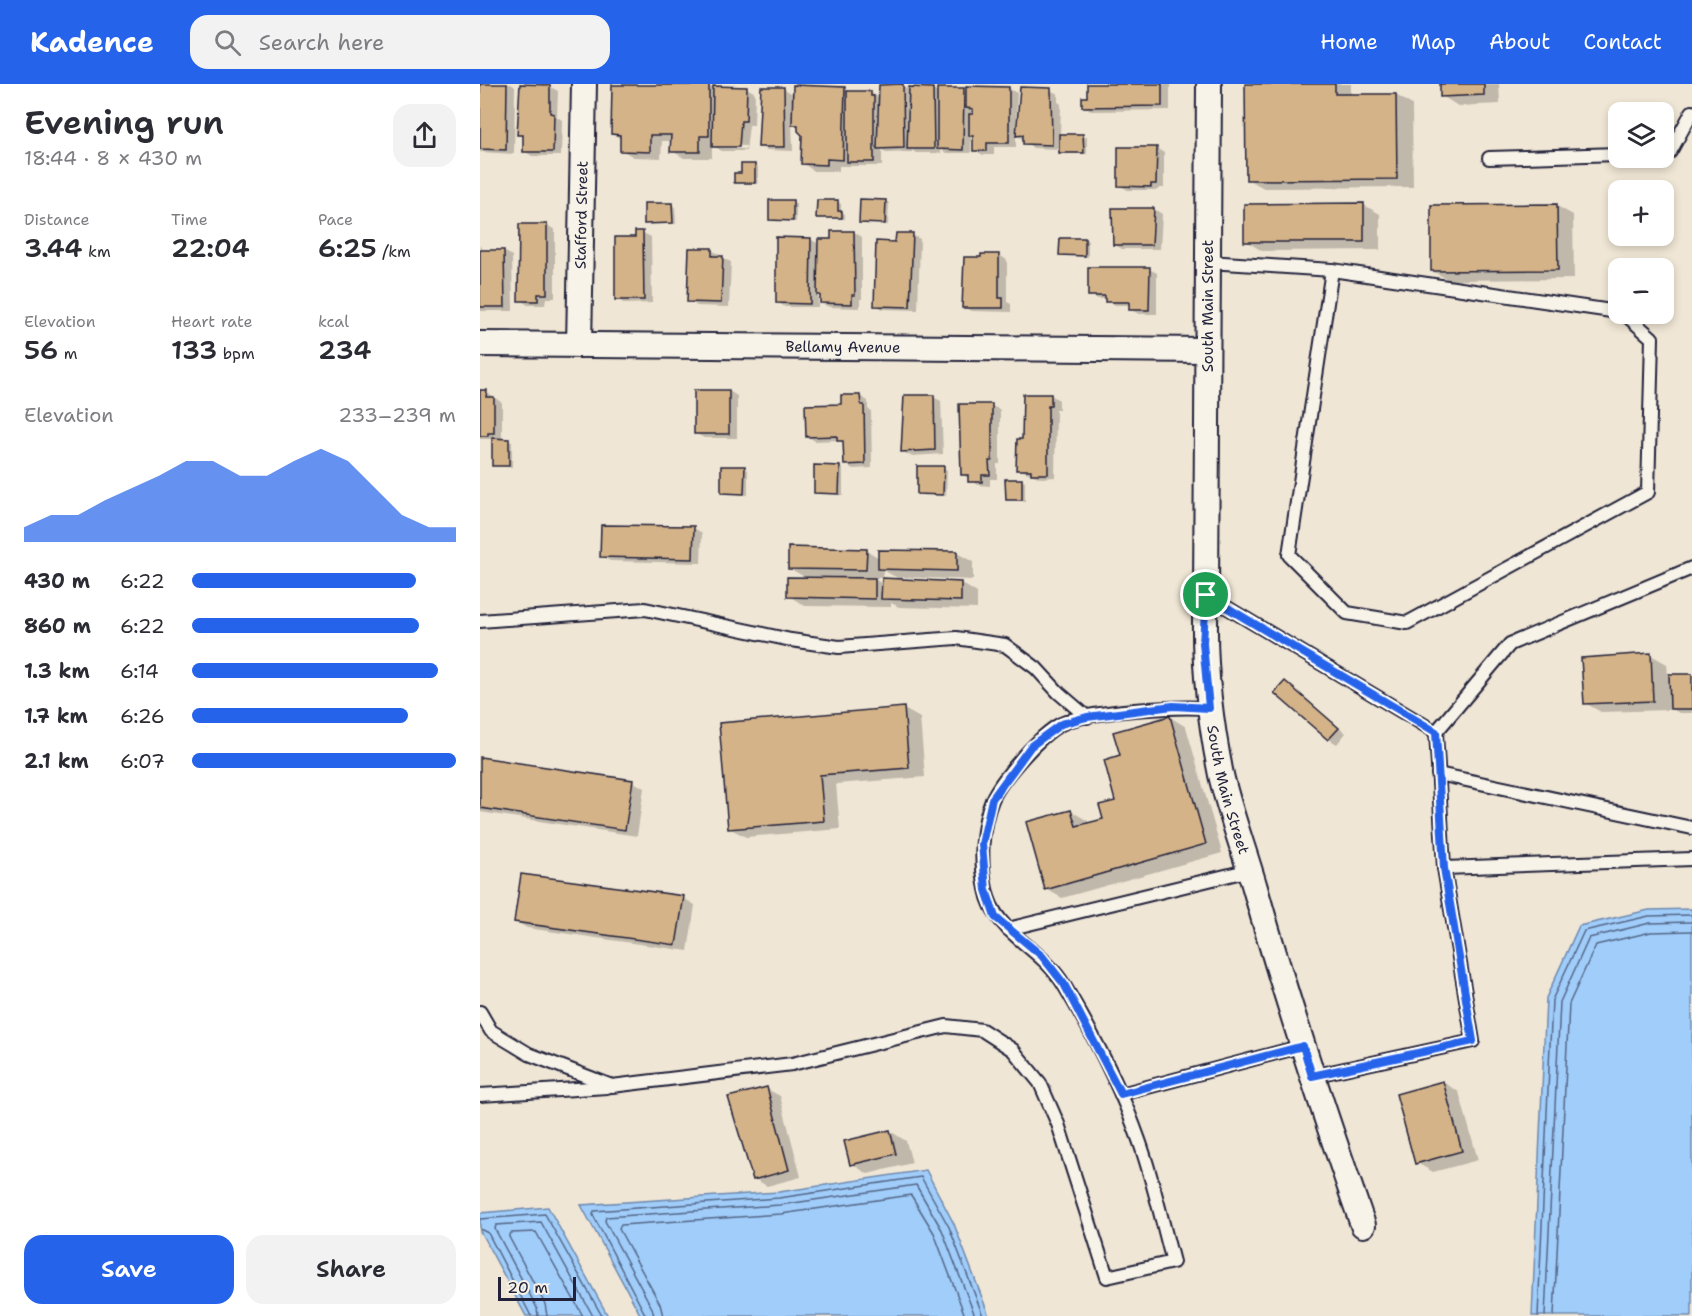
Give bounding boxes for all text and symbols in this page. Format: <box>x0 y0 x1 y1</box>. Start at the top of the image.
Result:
search box <box>190 15 610 69</box>
text: Kadence <box>30 23 154 61</box>
icon: search <box>211 26 244 59</box>
text: Search here <box>259 28 385 57</box>
text: Home <box>1320 28 1378 56</box>
text: Map <box>1411 28 1456 56</box>
text: About <box>1489 28 1550 56</box>
text: Contact <box>1583 28 1662 56</box>
text: Evening run <box>24 100 224 145</box>
map controls <box>1608 102 1674 324</box>
button: layers <box>1608 102 1674 168</box>
button: share <box>393 104 456 167</box>
text: 18:44 · 8 × 430 m <box>24 145 202 171</box>
street label: Stafford Street <box>570 161 593 269</box>
button: + <box>1608 180 1674 246</box>
text: Distance <box>24 209 90 230</box>
text: Time <box>171 209 208 230</box>
text: Pace <box>318 209 353 230</box>
text: 3.44 <box>24 230 83 265</box>
text: 22:04 <box>171 230 250 265</box>
text: 6:25 <box>318 230 377 265</box>
street label: South Main Street <box>1198 240 1218 372</box>
text: km <box>83 241 111 262</box>
text: /km <box>377 241 411 262</box>
button: − <box>1608 258 1674 324</box>
text: Elevation <box>24 311 96 332</box>
text: Heart rate <box>171 311 253 332</box>
text: kcal <box>318 311 349 332</box>
text: 56 <box>24 332 58 367</box>
text: 133 <box>171 332 217 367</box>
text: 234 <box>318 332 371 367</box>
street label: Bellamy Avenue <box>785 337 901 357</box>
text: m <box>58 343 77 364</box>
text: bpm <box>217 343 255 364</box>
text: Elevation <box>24 402 114 428</box>
text: 233–239 m <box>338 402 456 428</box>
text: 430 m <box>24 568 90 594</box>
text: 6:22 <box>120 568 165 594</box>
pin <box>1180 569 1231 620</box>
icon: arrive <box>1189 578 1222 611</box>
text: 860 m <box>24 613 91 639</box>
text: 6:22 <box>120 613 165 639</box>
text: 1.3 km <box>24 658 90 684</box>
text: 6:14 <box>120 658 159 684</box>
text: 1.7 km <box>24 703 88 729</box>
text: 6:26 <box>120 703 165 729</box>
street label: South Main Street <box>1202 724 1254 857</box>
text: 2.1 km <box>24 748 89 774</box>
text: 6:07 <box>120 748 165 774</box>
button: Save <box>24 1235 234 1304</box>
button: Share <box>246 1235 456 1304</box>
scale bar <box>498 1274 576 1302</box>
text: 20 m <box>507 1277 548 1298</box>

